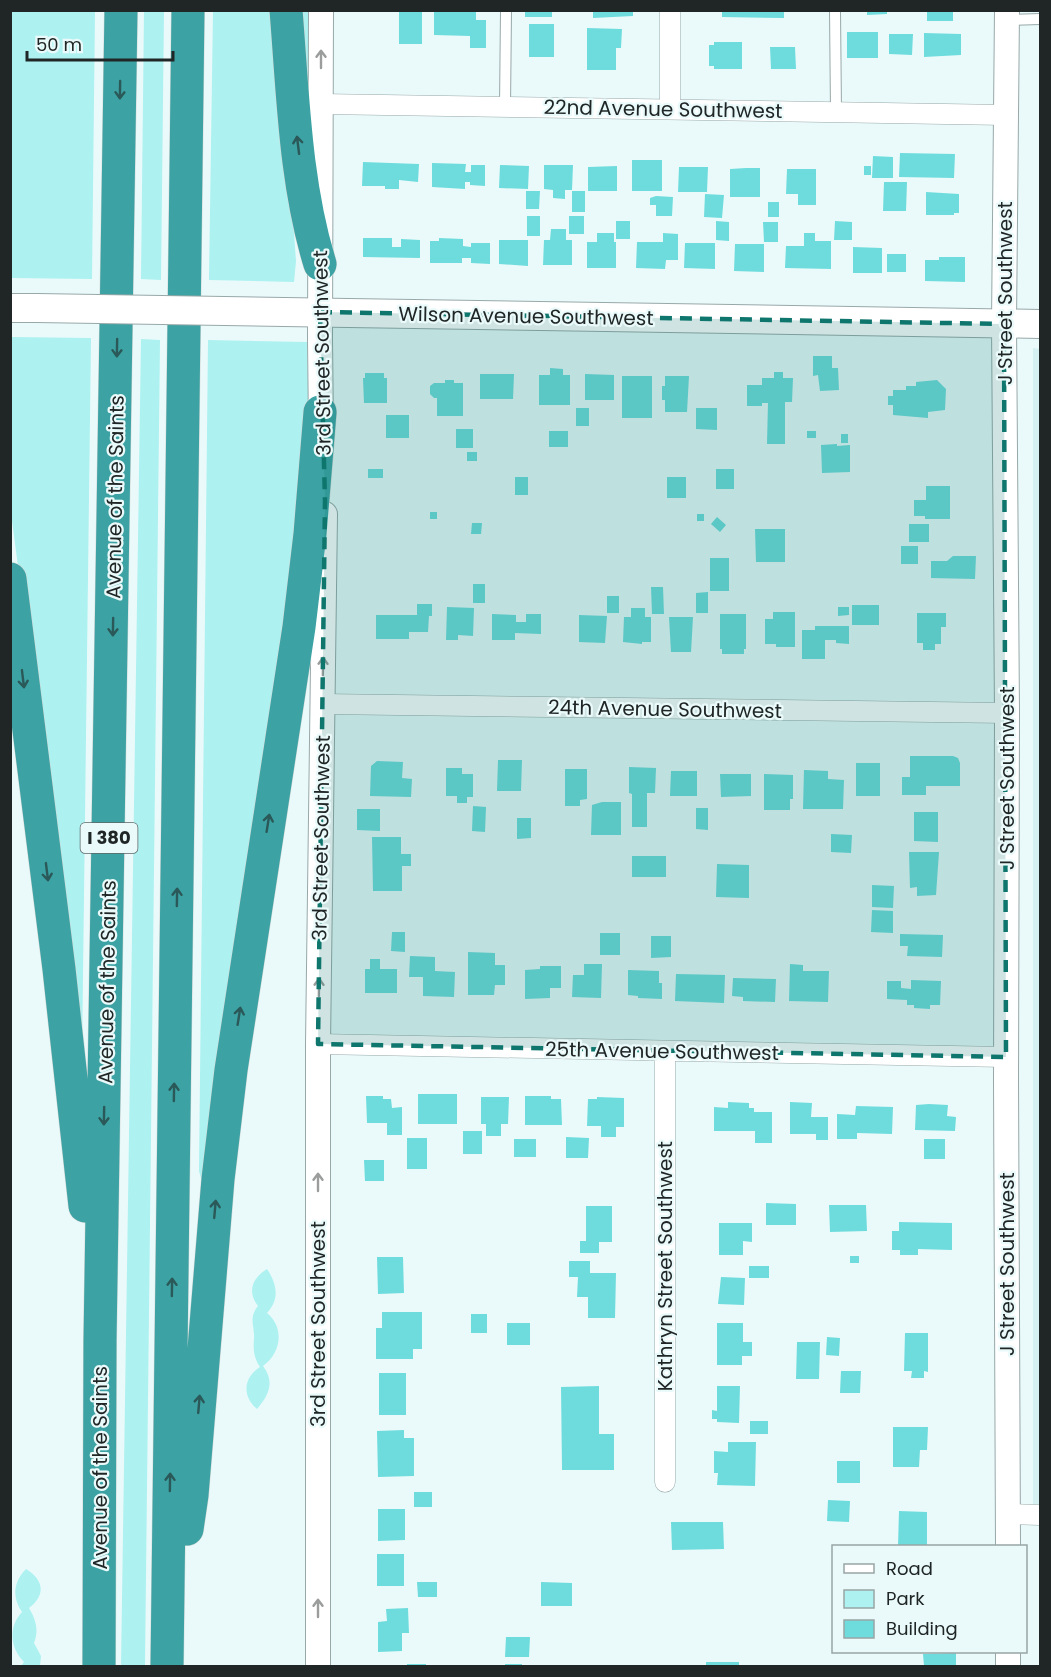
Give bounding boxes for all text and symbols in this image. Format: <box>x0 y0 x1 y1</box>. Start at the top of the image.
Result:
scale bar <box>27 24 172 62</box>
text: 50 m <box>36 32 82 57</box>
one-way arrow <box>315 49 327 69</box>
one-way arrow <box>114 79 126 99</box>
street label: 22nd Avenue Southwest <box>543 93 783 125</box>
one-way arrow <box>292 136 303 156</box>
street label: J Street Southwest <box>991 201 1019 385</box>
street label: 3rd Street Southwest <box>306 250 338 456</box>
street label: Wilson Avenue Southwest <box>398 300 654 332</box>
one-way arrow <box>111 337 123 357</box>
street label: Avenue of the Saints <box>99 395 131 599</box>
one-way arrow <box>107 616 118 636</box>
one-way arrow <box>317 657 329 677</box>
one-way arrow <box>18 668 29 688</box>
street label: J Street Southwest <box>993 686 1021 870</box>
street label: 24th Avenue Southwest <box>548 693 782 725</box>
street label: 3rd Street Southwest <box>305 735 337 941</box>
one-way arrow <box>263 814 274 833</box>
road number: I 380 <box>80 823 138 853</box>
one-way arrow <box>42 862 53 882</box>
street label: Avenue of the Saints <box>91 880 123 1084</box>
one-way arrow <box>171 888 183 908</box>
one-way arrow <box>313 978 325 998</box>
one-way arrow <box>234 1006 245 1026</box>
street label: 25th Avenue Southwest <box>545 1035 779 1067</box>
one-way arrow <box>169 1083 180 1103</box>
one-way arrow <box>98 1105 110 1125</box>
street label: Kathryn Street Southwest <box>651 1141 679 1391</box>
street label: J Street Southwest <box>993 1172 1021 1356</box>
one-way arrow <box>312 1173 324 1193</box>
one-way arrow <box>210 1200 221 1220</box>
street label: 3rd Street Southwest <box>304 1221 332 1427</box>
one-way arrow <box>166 1278 178 1298</box>
street label: Avenue of the Saints <box>86 1366 114 1570</box>
one-way arrow <box>194 1394 205 1414</box>
one-way arrow <box>164 1473 176 1493</box>
legend <box>832 1545 1027 1653</box>
text: Road <box>886 1556 933 1581</box>
text: Park <box>886 1586 925 1611</box>
one-way arrow <box>312 1599 324 1619</box>
text: Building <box>886 1616 958 1641</box>

